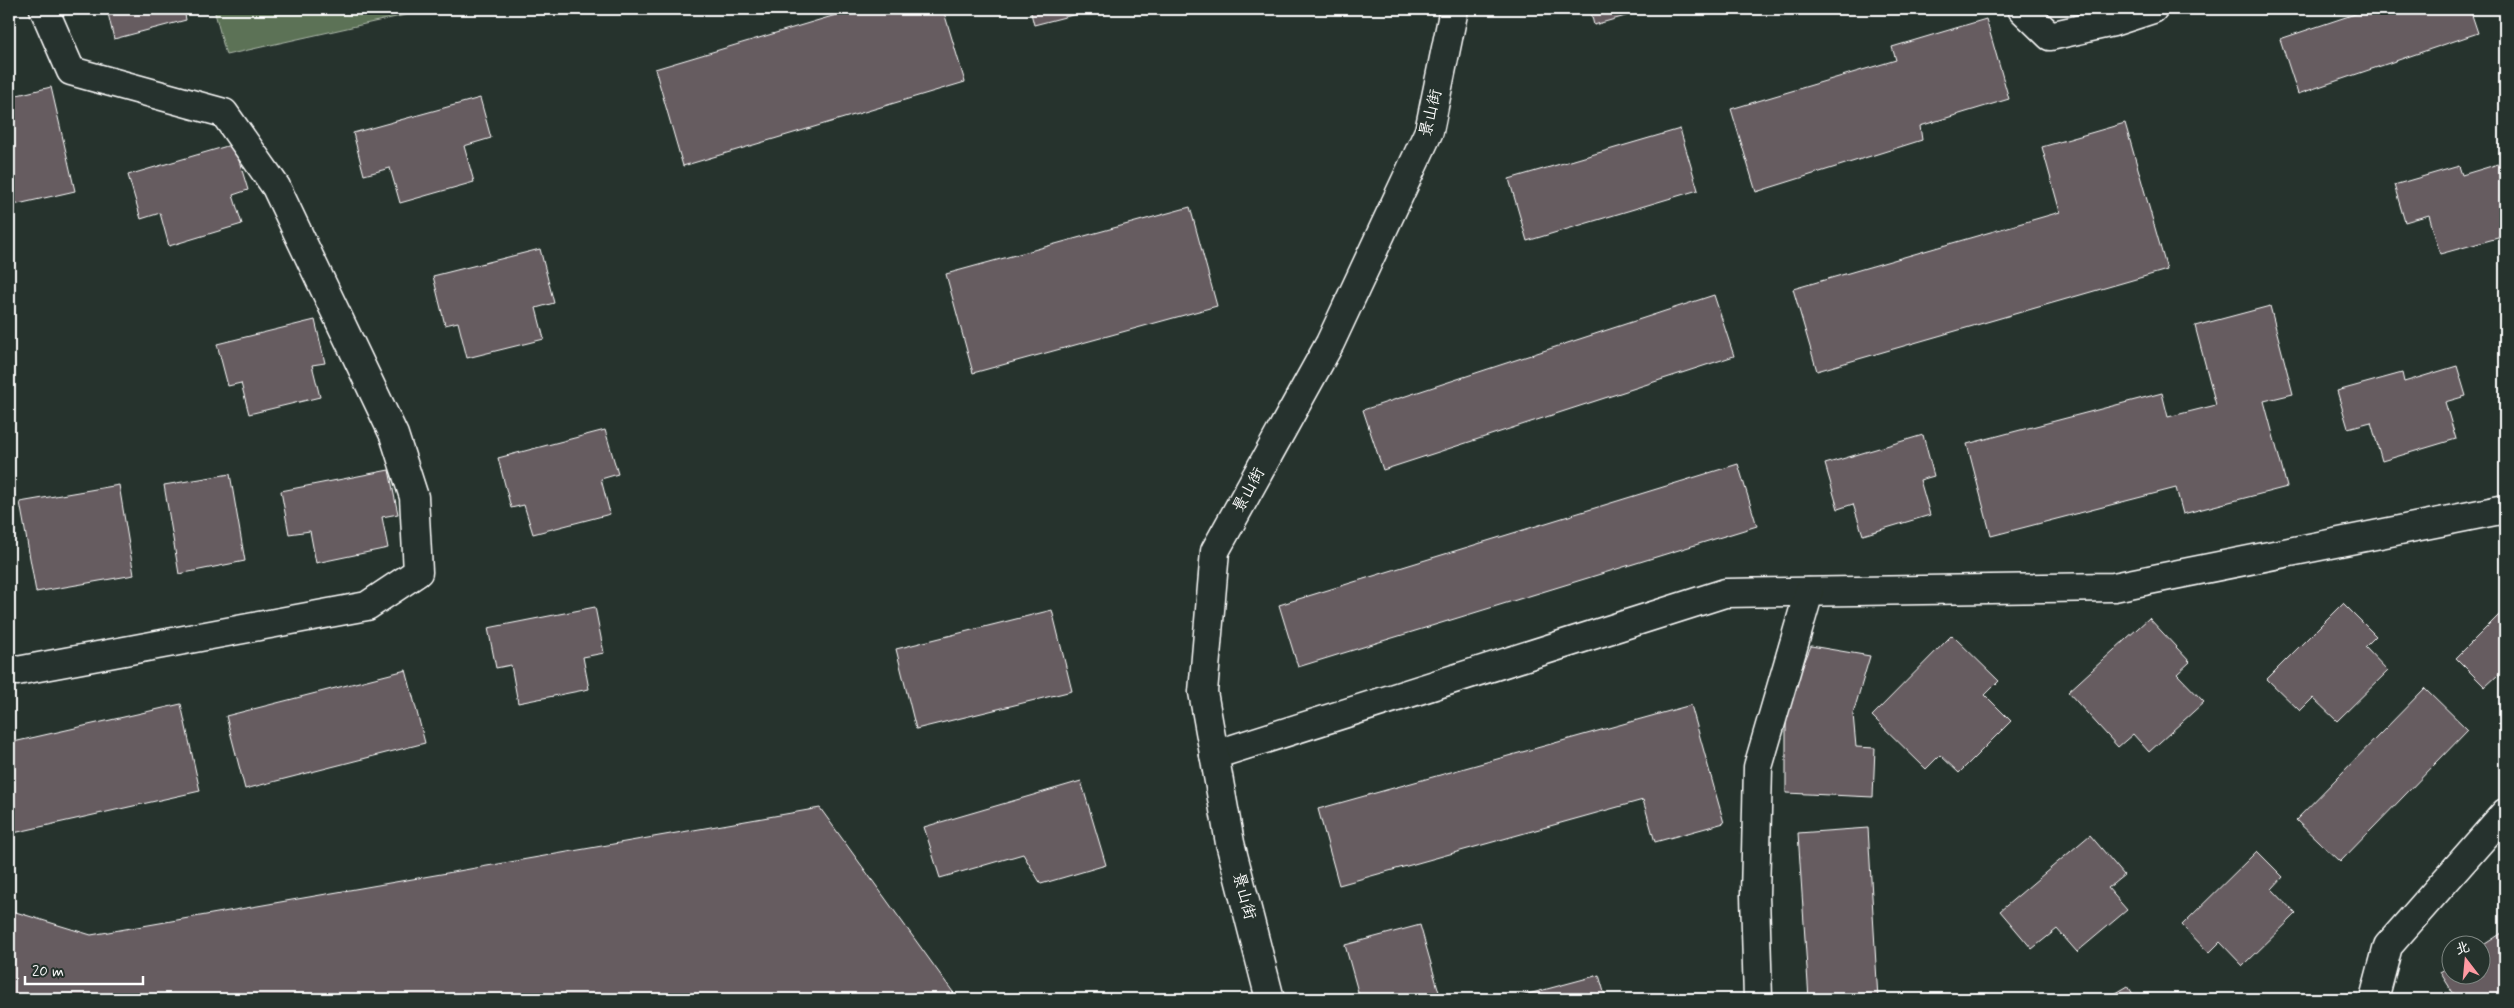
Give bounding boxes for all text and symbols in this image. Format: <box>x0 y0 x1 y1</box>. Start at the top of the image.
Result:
street label: 景山街 <box>1415 87 1447 139</box>
street label: 景山街 <box>1228 464 1270 516</box>
street label: 景山街 <box>1228 870 1260 922</box>
north arrow <box>2442 936 2492 986</box>
text: 北 <box>2453 938 2472 959</box>
scale bar <box>25 953 142 985</box>
text: 20 m <box>32 962 64 982</box>

